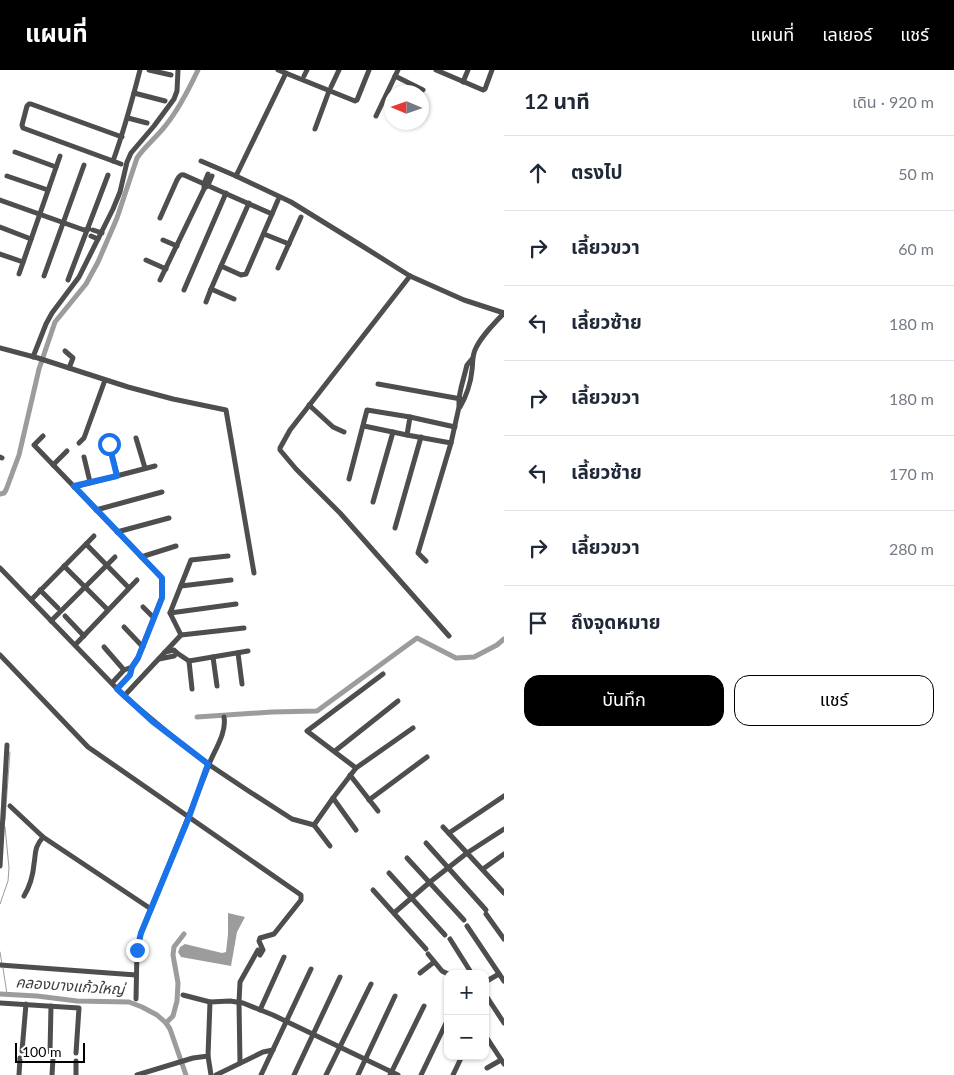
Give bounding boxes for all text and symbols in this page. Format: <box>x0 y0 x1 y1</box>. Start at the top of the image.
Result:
text: แผนที่ <box>25 18 88 47</box>
text: แผนที่ <box>750 23 794 45</box>
text: เลเยอร์ <box>822 23 872 45</box>
text: แชร์ <box>900 23 929 45</box>
north arrow <box>384 85 429 130</box>
text: 12 นาที <box>524 88 590 113</box>
text: เดิน · 920 m <box>852 92 934 111</box>
icon: ahead <box>524 159 552 187</box>
text: ตรงไป <box>571 160 623 183</box>
text: 50 m <box>898 164 934 183</box>
icon: right <box>524 234 552 262</box>
text: เลี้ยวขวา <box>571 235 640 258</box>
text: 60 m <box>898 239 934 258</box>
icon: left <box>524 309 552 337</box>
text: เลี้ยวซ้าย <box>571 310 642 333</box>
text: 180 m <box>889 314 934 333</box>
icon: right <box>524 384 552 412</box>
text: เลี้ยวขวา <box>571 385 640 408</box>
text: 180 m <box>889 389 934 408</box>
route start <box>98 433 121 456</box>
icon: left <box>524 459 552 487</box>
text: เลี้ยวซ้าย <box>571 460 642 483</box>
text: 170 m <box>889 464 934 483</box>
icon: right <box>524 534 552 562</box>
text: เลี้ยวขวา <box>571 535 640 558</box>
text: 280 m <box>889 539 934 558</box>
icon: arrive <box>524 609 552 637</box>
text: ถึงจุดหมาย <box>571 610 661 633</box>
button: บันทึก <box>524 675 724 726</box>
button: แชร์ <box>734 675 934 726</box>
route end <box>126 939 149 962</box>
map controls <box>444 970 489 1060</box>
button: + <box>444 970 489 1015</box>
water label: คลองบางแก้วใหญ่ <box>15 972 127 998</box>
button: − <box>444 1015 489 1060</box>
scale bar <box>15 1040 85 1063</box>
text: 100 m <box>22 1043 61 1060</box>

